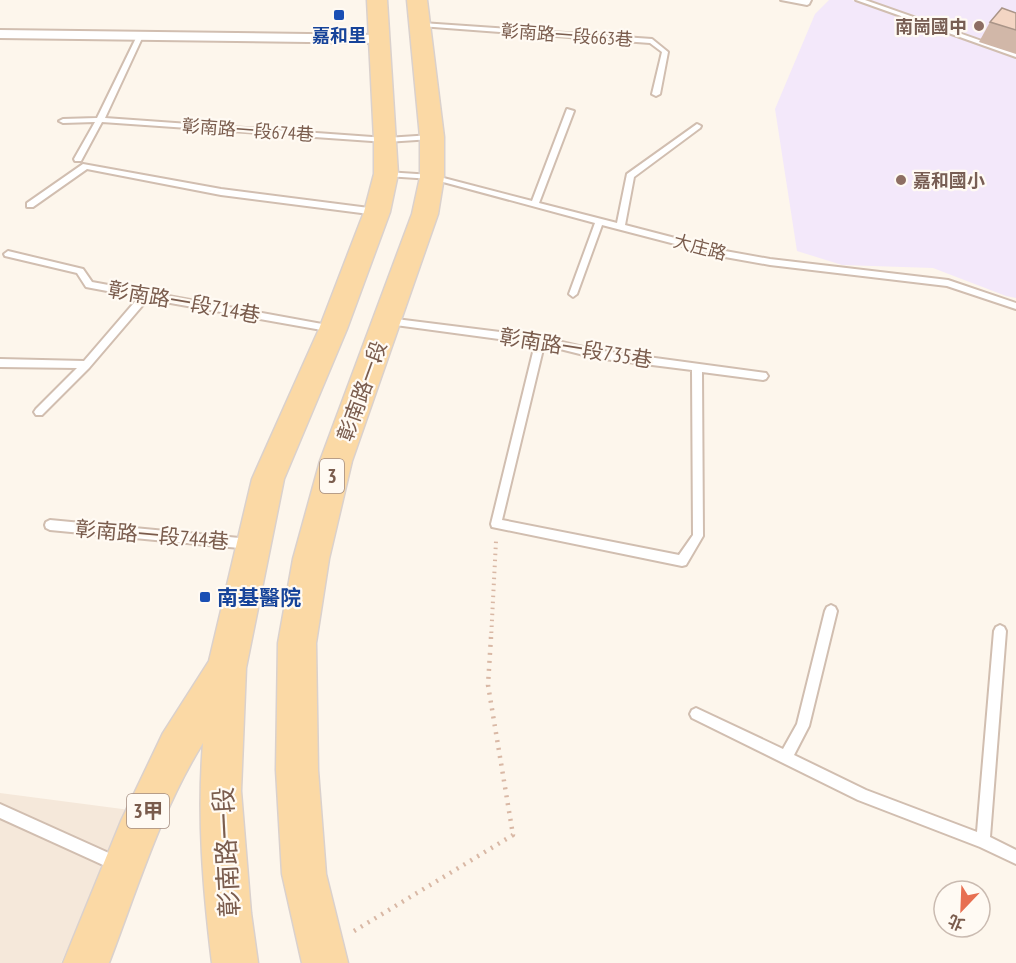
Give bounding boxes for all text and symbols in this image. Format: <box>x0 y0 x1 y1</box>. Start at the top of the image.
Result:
marker: 嘉和里 <box>332 8 346 22</box>
place label: 南崗國中 <box>895 15 967 38</box>
street label: 彰南路一段663巷 <box>500 19 634 51</box>
marker: 南崗國中 <box>972 19 986 33</box>
place label: 嘉和里 <box>312 24 366 47</box>
street label: 彰南路一段674巷 <box>181 114 315 146</box>
place label: 嘉和國小 <box>913 169 985 192</box>
marker: 嘉和國小 <box>894 173 908 187</box>
street label: 大庄路 <box>671 229 729 265</box>
street label: 彰南路一段714巷 <box>106 275 262 329</box>
street label: 彰南路一段735巷 <box>498 323 654 373</box>
street label: 彰南路一段 <box>331 337 393 445</box>
road number: 3 <box>320 459 344 493</box>
street label: 彰南路一段744巷 <box>74 515 230 555</box>
place label: 南基醫院 <box>217 584 301 611</box>
marker: 南基醫院 <box>198 590 212 604</box>
street label: 彰南路一段 <box>206 786 246 918</box>
road number: 3甲 <box>127 794 169 828</box>
north arrow <box>932 879 992 939</box>
text: 北 <box>945 910 967 935</box>

